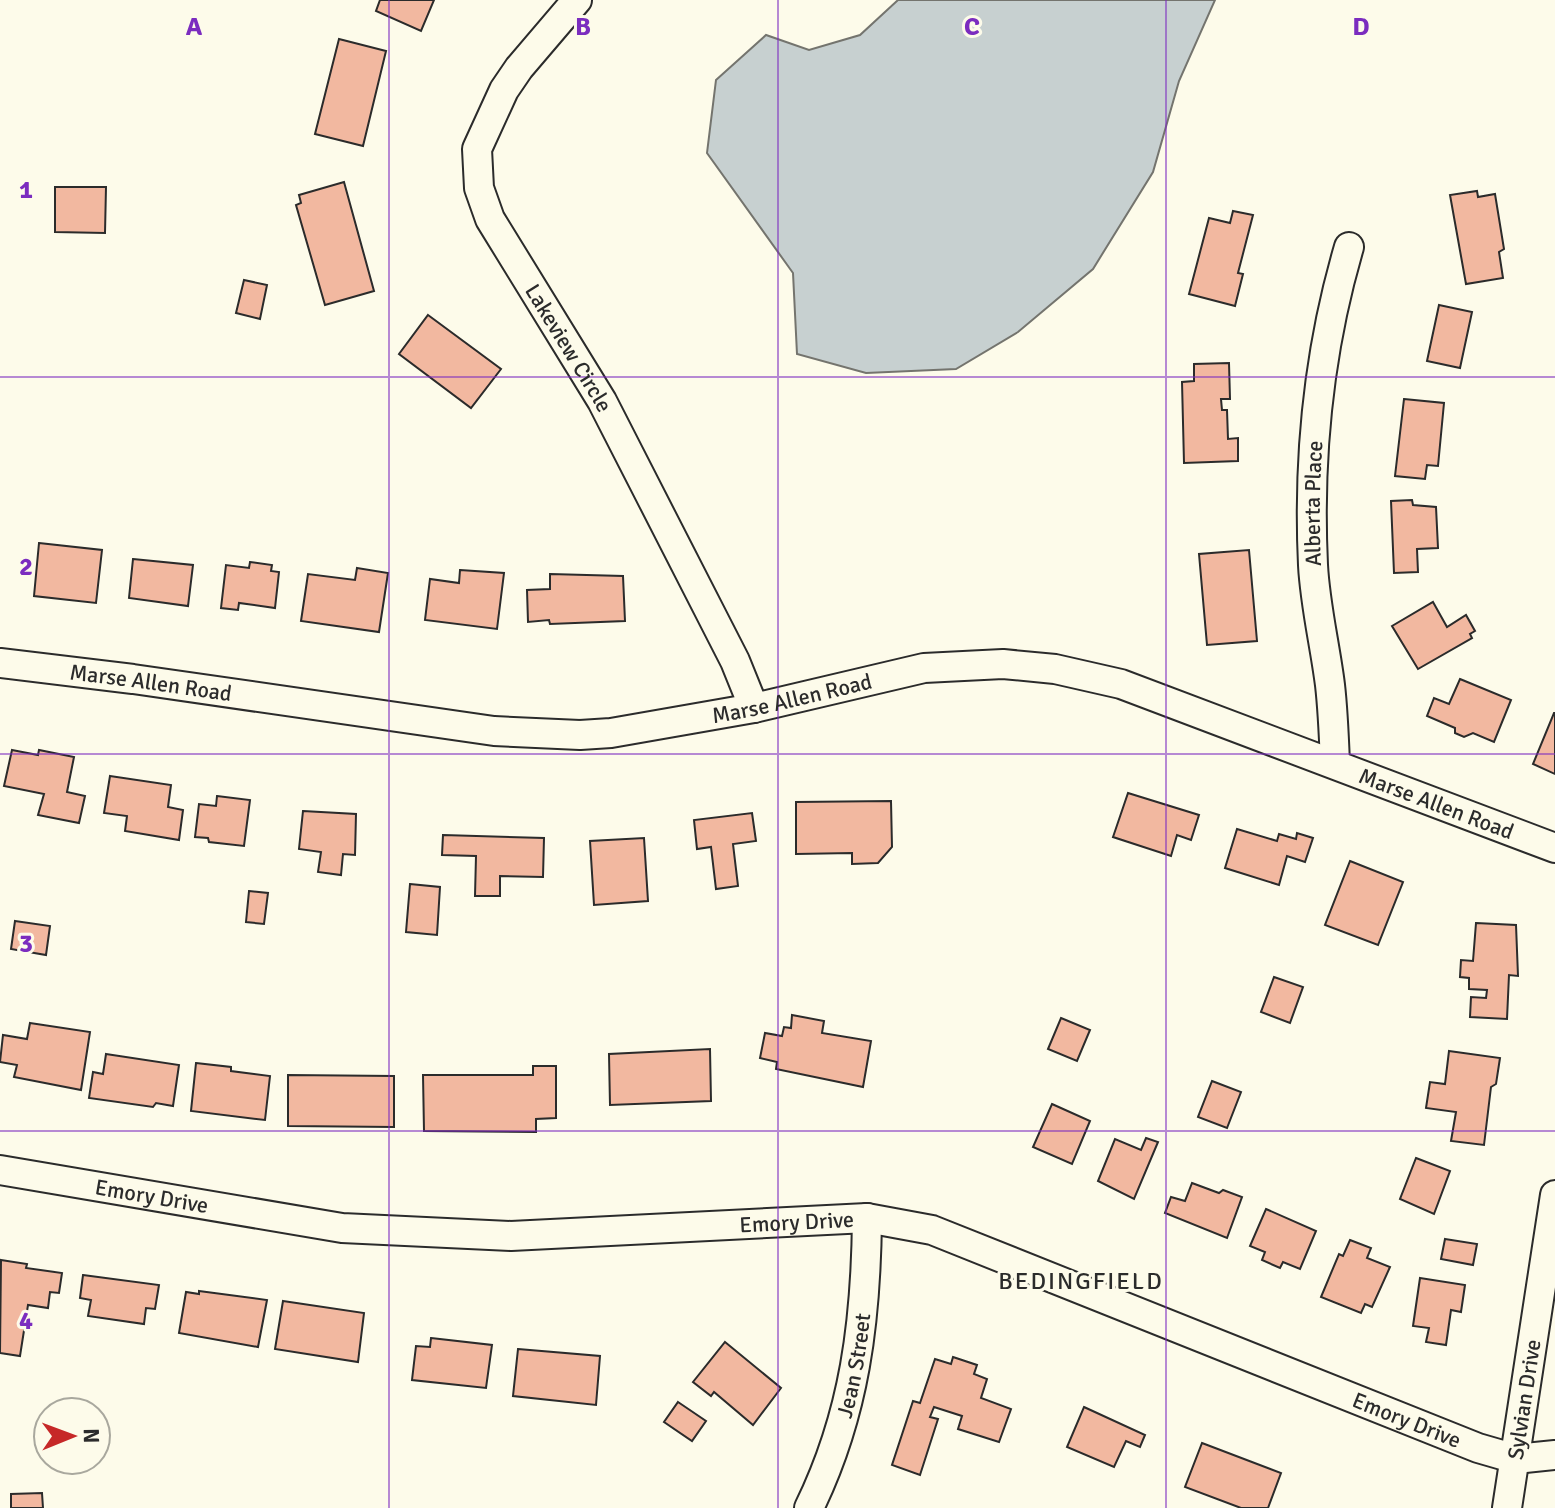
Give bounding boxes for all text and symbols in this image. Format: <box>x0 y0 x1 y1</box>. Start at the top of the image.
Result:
text: A <box>186 11 203 43</box>
text: B <box>575 11 591 43</box>
text: C <box>964 11 980 43</box>
text: D <box>1352 11 1370 43</box>
text: 1 <box>19 174 33 206</box>
street label: Lakeview Circle <box>519 279 618 416</box>
street label: Alberta Place <box>1299 440 1329 567</box>
text: 2 <box>19 551 33 583</box>
street label: Marse Allen Road <box>68 658 233 707</box>
street label: Marse Allen Road <box>710 668 875 729</box>
street label: Marse Allen Road <box>1355 762 1517 845</box>
text: 3 <box>19 928 33 960</box>
street label: Emory Drive <box>93 1173 210 1219</box>
street label: Emory Drive <box>739 1206 854 1238</box>
district label: BEDINGFIELD <box>998 1266 1164 1296</box>
text: 4 <box>19 1305 33 1337</box>
street label: Jean Street <box>831 1311 876 1421</box>
street label: Sylvian Drive <box>1502 1337 1547 1461</box>
street label: Emory Drive <box>1349 1386 1465 1454</box>
north arrow <box>32 1396 112 1476</box>
text: N <box>78 1428 105 1444</box>

